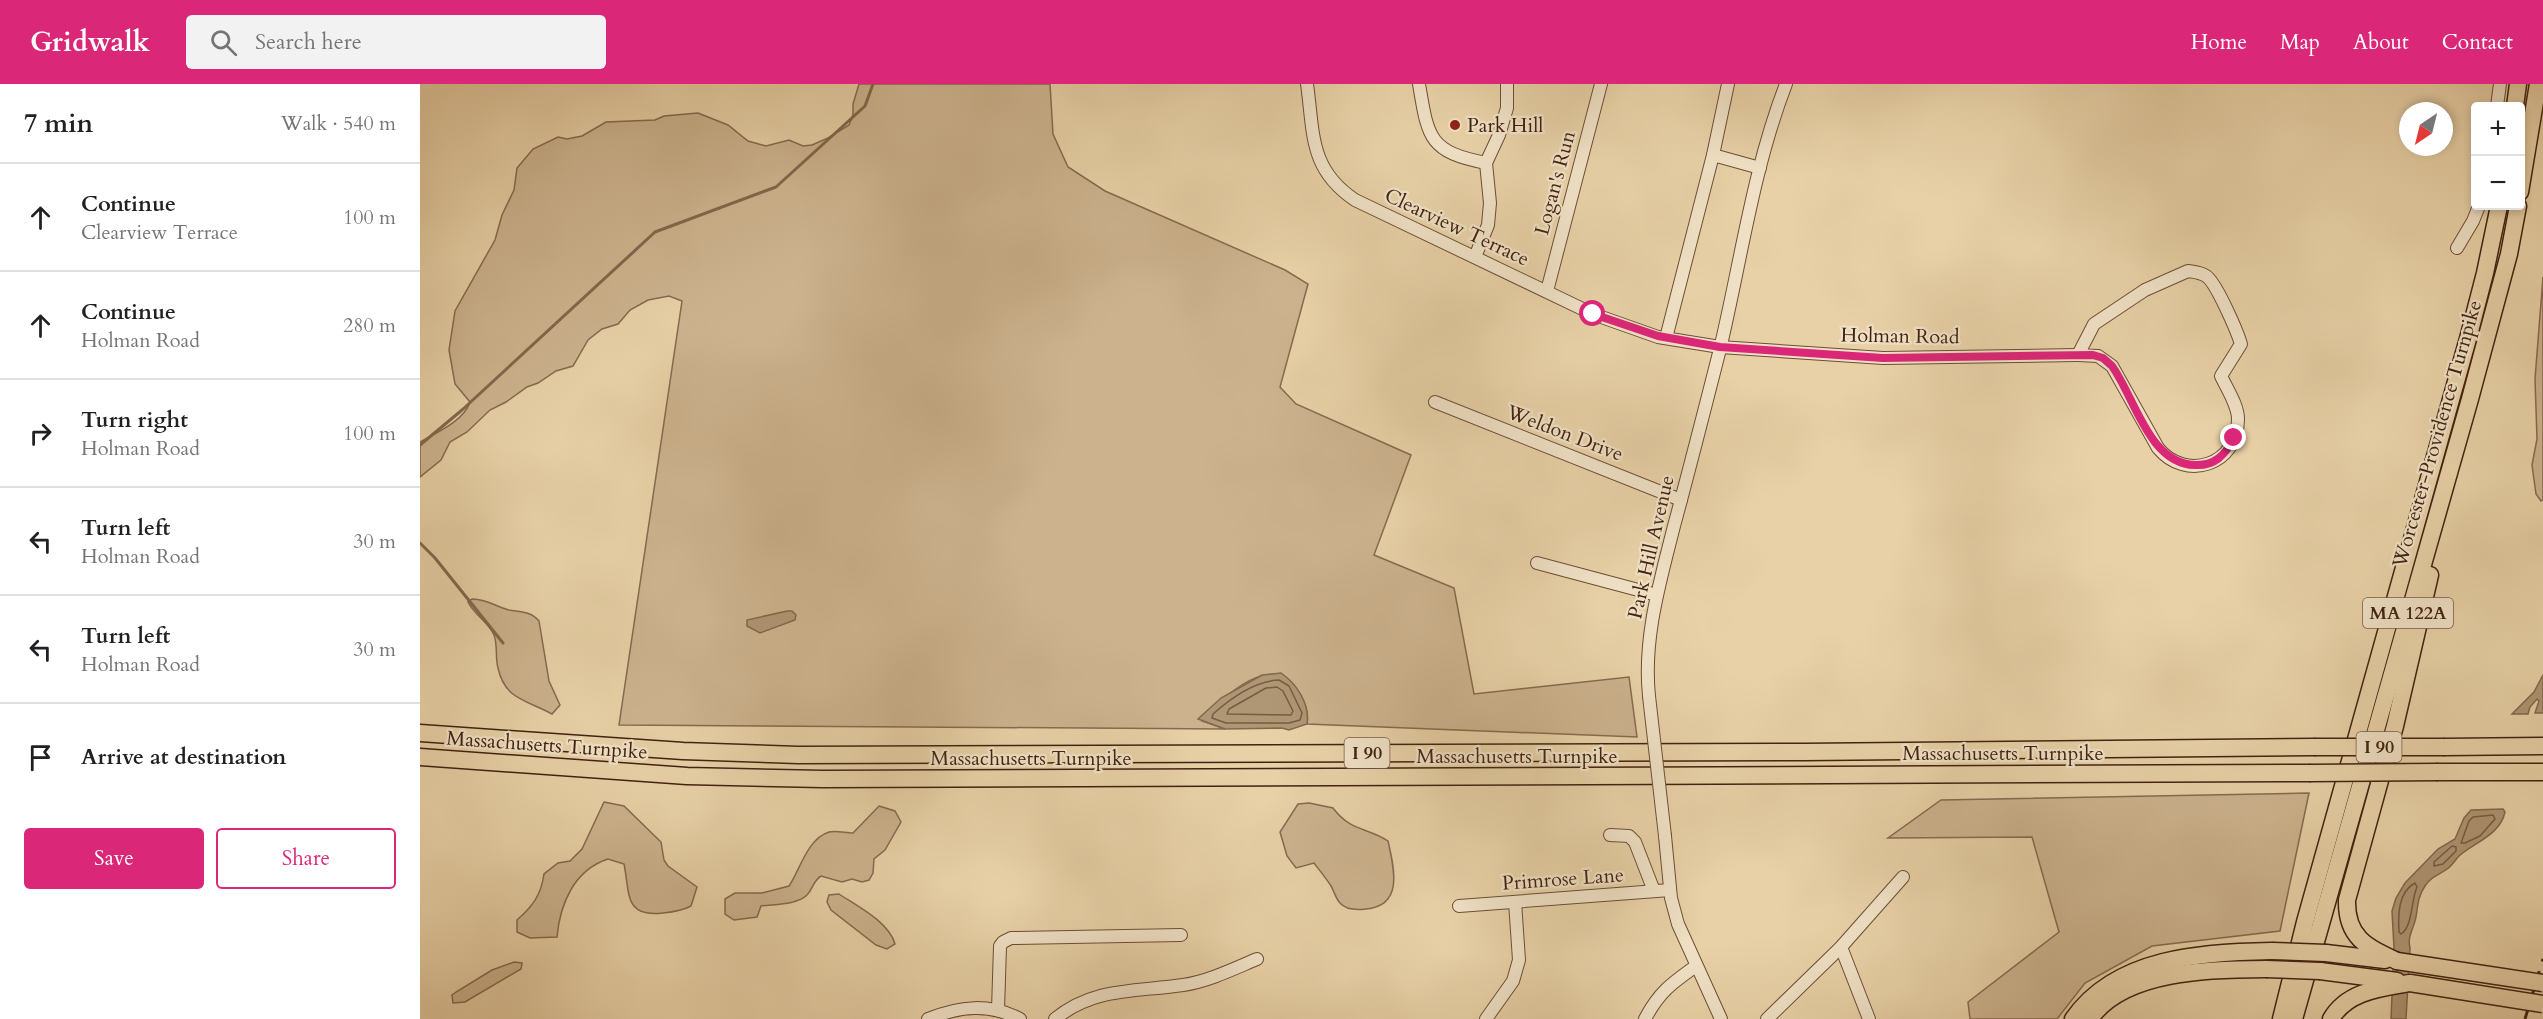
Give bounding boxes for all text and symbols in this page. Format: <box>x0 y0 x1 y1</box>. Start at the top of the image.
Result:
search box <box>186 15 606 69</box>
text: Gridwalk <box>30 23 150 61</box>
icon: search <box>207 26 240 59</box>
text: Search here <box>255 27 362 57</box>
text: Home <box>2191 28 2247 57</box>
text: Map <box>2280 28 2320 57</box>
text: About <box>2353 28 2409 57</box>
text: Contact <box>2442 28 2513 57</box>
north arrow <box>2399 102 2453 156</box>
map controls <box>2471 102 2525 210</box>
button: + <box>2471 102 2525 156</box>
text: 7 min <box>24 106 93 141</box>
text: Walk · 540 m <box>281 110 396 137</box>
place label: Park Hill <box>1467 112 1543 139</box>
marker: Park Hill <box>1448 118 1462 132</box>
street label: Logan's Run <box>1528 127 1582 238</box>
button: − <box>2471 156 2525 210</box>
street label: Clearview Terrace <box>1380 182 1534 272</box>
text: Continue <box>81 189 176 219</box>
icon: ahead <box>24 201 57 234</box>
text: 100 m <box>343 204 396 231</box>
text: Clearview Terrace <box>81 219 238 246</box>
text: Continue <box>81 297 176 327</box>
street label: Worcester-Providence Turnpike <box>2386 297 2488 572</box>
route start <box>1579 300 1605 326</box>
icon: ahead <box>24 309 57 342</box>
text: 280 m <box>343 312 396 339</box>
street label: Holman Road <box>1840 321 1960 351</box>
text: Holman Road <box>81 327 200 354</box>
street label: Weldon Drive <box>1502 398 1627 468</box>
text: Turn right <box>81 405 188 435</box>
icon: right <box>24 417 57 450</box>
text: 100 m <box>343 420 396 447</box>
route end <box>2220 424 2246 450</box>
text: Holman Road <box>81 435 200 462</box>
street label: Park Hill Avenue <box>1621 473 1681 621</box>
text: Turn left <box>81 513 170 543</box>
icon: left <box>24 525 57 558</box>
text: 30 m <box>353 528 396 555</box>
text: Holman Road <box>81 543 200 570</box>
road number: MA 122A <box>2363 598 2453 628</box>
text: Turn left <box>81 621 170 651</box>
icon: left <box>24 633 57 666</box>
text: 30 m <box>353 636 396 663</box>
text: Holman Road <box>81 651 200 678</box>
street label: Massachusetts Turnpike <box>446 725 648 765</box>
road number: I 90 <box>2356 732 2402 762</box>
road number: I 90 <box>1344 738 1390 768</box>
street label: Massachusetts Turnpike <box>1902 740 2104 767</box>
icon: arrive <box>24 741 57 774</box>
text: Arrive at destination <box>81 742 286 772</box>
street label: Massachusetts Turnpike <box>1416 743 1618 770</box>
street label: Massachusetts Turnpike <box>930 745 1132 772</box>
button: Save <box>24 828 204 889</box>
button: Share <box>216 828 396 889</box>
street label: Primrose Lane <box>1501 861 1625 897</box>

